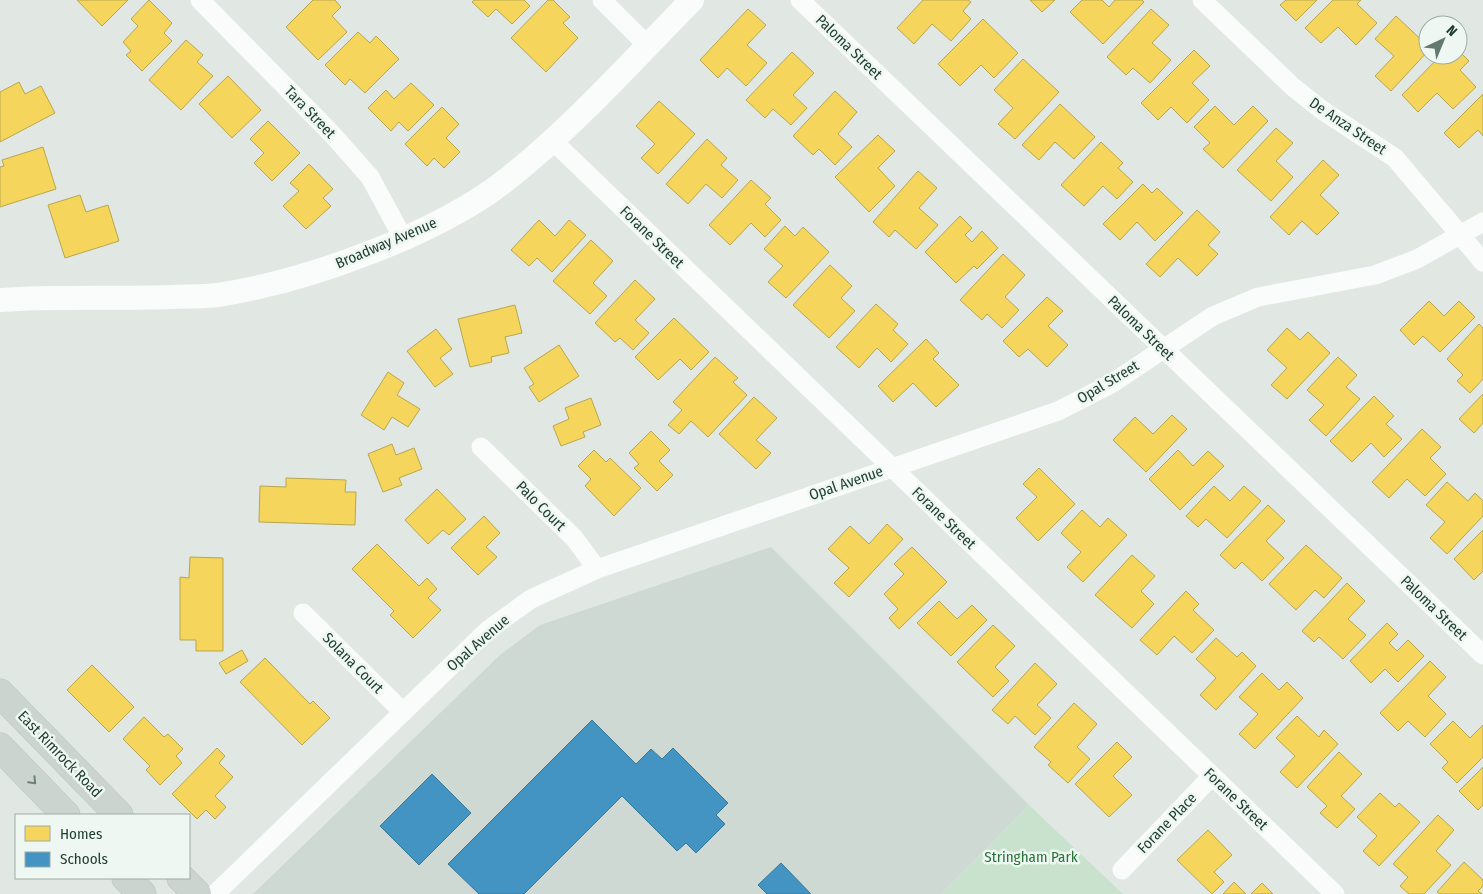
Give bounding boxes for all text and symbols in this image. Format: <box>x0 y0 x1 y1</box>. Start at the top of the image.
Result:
street label: Paloma Street <box>812 11 886 83</box>
north arrow <box>1418 15 1468 65</box>
text: N <box>1443 22 1461 40</box>
street label: Tara Street <box>281 82 339 142</box>
street label: De Anza Street <box>1306 94 1390 158</box>
street label: Forane Street <box>616 202 688 272</box>
street label: Broadway Avenue <box>333 214 439 272</box>
street label: Paloma Street <box>1104 292 1178 364</box>
street label: Opal Street <box>1074 357 1142 407</box>
street label: Opal Avenue <box>807 462 885 504</box>
street label: Palo Court <box>512 477 570 535</box>
street label: Forane Street <box>908 483 980 553</box>
street label: Paloma Street <box>1397 572 1471 644</box>
street label: Opal Avenue <box>443 611 513 675</box>
street label: Solana Court <box>319 629 387 697</box>
street label: East Rimrock Road <box>14 707 106 801</box>
street label: Forane Street <box>1200 764 1272 834</box>
one-way arrow <box>27 776 36 785</box>
street label: Forane Place <box>1134 789 1200 857</box>
legend <box>15 814 190 879</box>
text: Homes <box>60 825 102 843</box>
park label: Stringham Park <box>984 848 1078 866</box>
text: Schools <box>60 850 108 868</box>

